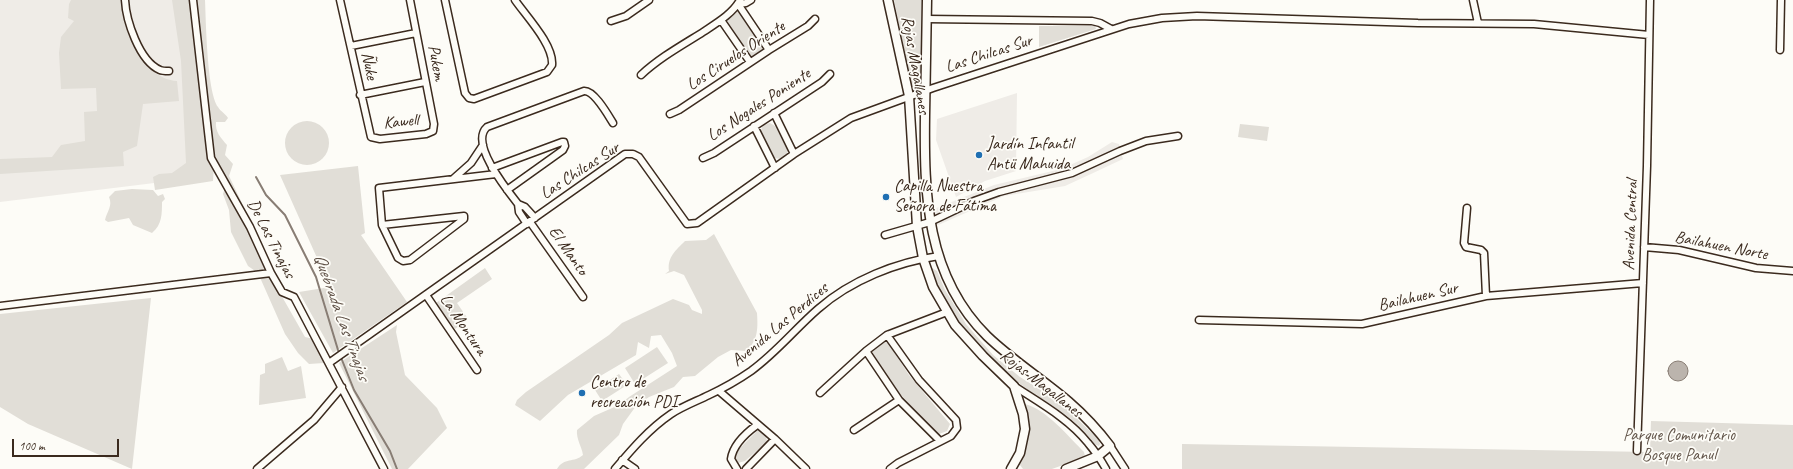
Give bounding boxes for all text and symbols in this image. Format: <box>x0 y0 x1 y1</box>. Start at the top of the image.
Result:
street label: Rojas Magallanes <box>896 14 934 116</box>
street label: Los Ciruelos Oriente <box>683 17 789 95</box>
street label: Las Chilcas Sur <box>943 30 1035 78</box>
street label: Pukem <box>423 44 449 82</box>
street label: Ñuke <box>356 50 382 82</box>
street label: Los Nogales Poniente <box>704 64 814 146</box>
street label: Kawell <box>382 110 420 134</box>
place label: Jardín Infantil Antü Mahuida <box>987 135 1073 175</box>
street label: Las Chilcas Sur <box>537 138 623 204</box>
marker: Jardín Infantil Antü Mahuida <box>974 150 984 160</box>
place label: Capilla Nuestra Señora de Fátima <box>894 177 996 217</box>
street label: Avenida Central <box>1619 179 1643 271</box>
marker: Capilla Nuestra Señora de Fátima <box>881 192 891 202</box>
street label: De Las Tinajas <box>242 196 300 282</box>
street label: El Manto <box>544 223 592 279</box>
street label: Bailahuen Norte <box>1673 227 1769 265</box>
water label: Quebrada Las Tinajas <box>308 251 374 383</box>
street label: Bailahuen Sur <box>1376 278 1460 316</box>
street label: Avenida Las Perdices <box>728 279 832 371</box>
street label: La Montura <box>435 290 491 360</box>
street label: Rojas Magallanes <box>996 345 1086 423</box>
place label: Centro de recreación PDI <box>590 373 678 413</box>
marker: Centro de recreación PDI <box>577 388 587 398</box>
park label: Parque Comunitario Bosque Panul <box>1623 426 1735 466</box>
scale bar <box>14 431 121 457</box>
text: 100 m <box>19 438 45 454</box>

